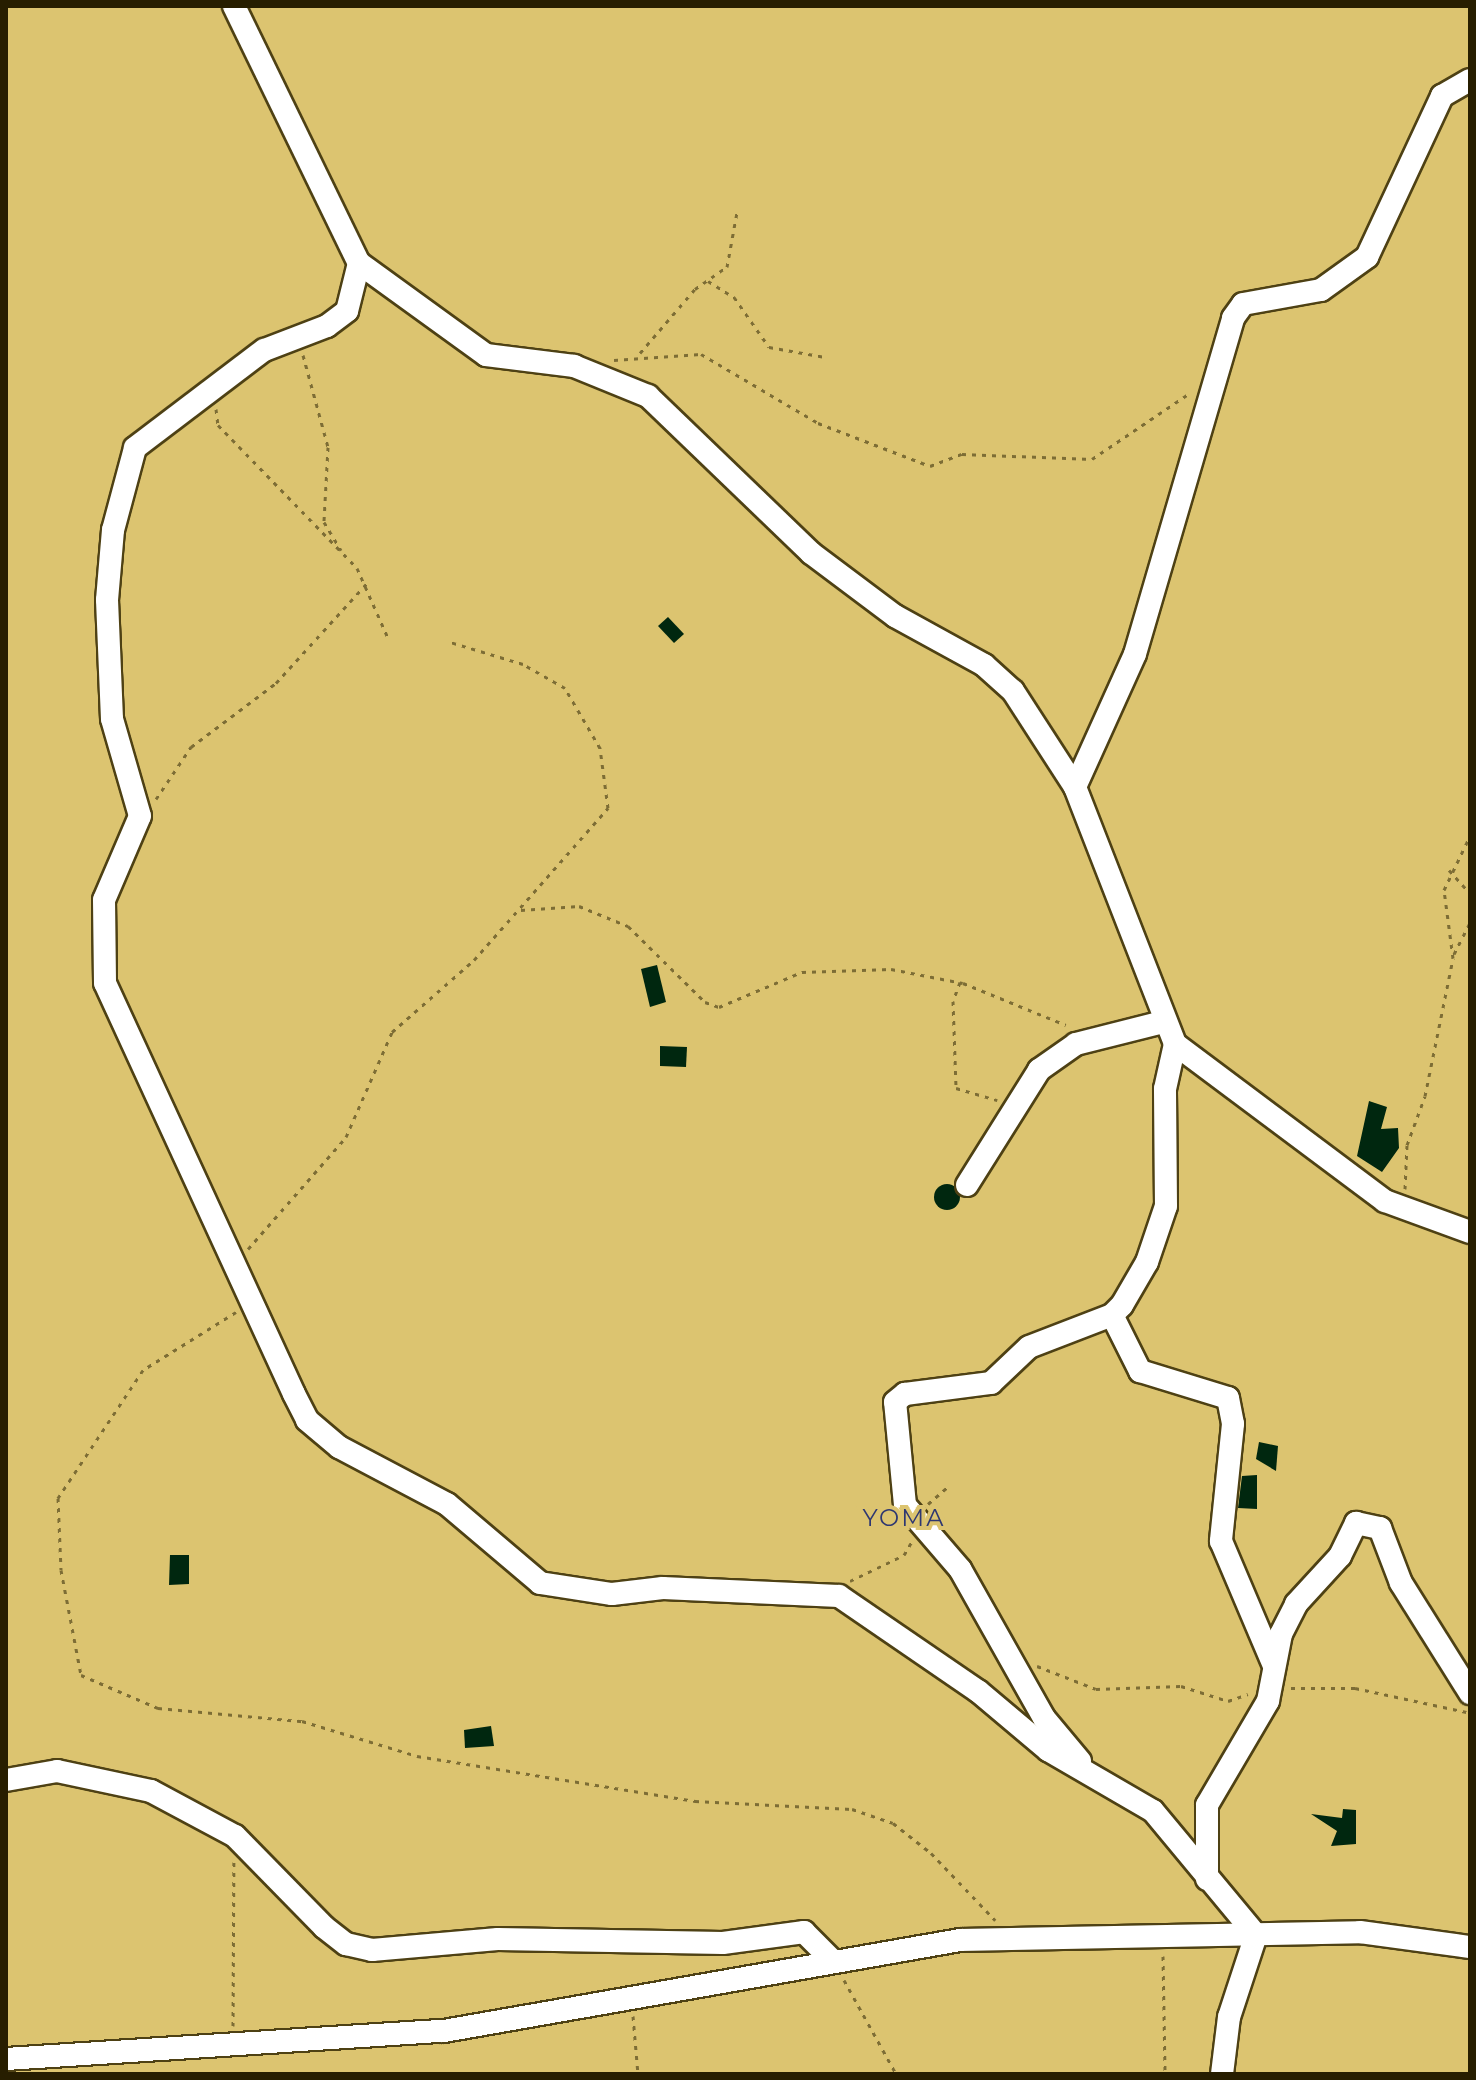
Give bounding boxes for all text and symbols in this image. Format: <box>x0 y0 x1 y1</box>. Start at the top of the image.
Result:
district label: YOMA <box>863 1504 945 1532</box>

